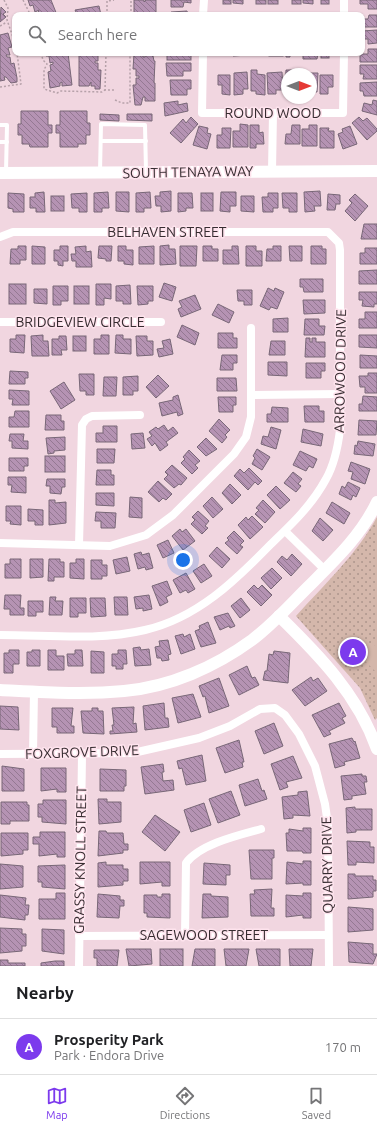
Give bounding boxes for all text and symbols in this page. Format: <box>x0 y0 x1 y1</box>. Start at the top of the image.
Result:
search box <box>12 12 365 56</box>
icon: search <box>26 23 48 45</box>
text: Search here <box>58 26 137 43</box>
north arrow <box>281 68 317 104</box>
street label: ROUND WOOD <box>225 105 321 121</box>
street label: SOUTH TENAYA WAY <box>123 163 253 181</box>
street label: BELHAVEN STREET <box>107 224 227 240</box>
street label: ARROWOOD DRIVE <box>331 309 349 433</box>
street label: BRIDGEVIEW CIRCLE <box>15 314 145 330</box>
your location <box>173 550 193 570</box>
pin: A <box>340 637 366 667</box>
street label: FOXGROVE DRIVE <box>25 742 139 762</box>
street label: GRASSY KNOLL STREET <box>71 786 89 934</box>
street label: QUARRY DRIVE <box>318 816 336 914</box>
street label: SAGEWOOD STREET <box>140 927 268 943</box>
text: Nearby <box>16 983 74 1002</box>
text: Prosperity Park <box>54 1031 164 1048</box>
text: A <box>24 1040 34 1054</box>
text: 170 m <box>325 1040 361 1054</box>
text: Park · Endora Drive <box>54 1048 164 1062</box>
tab: Map <box>46 1085 68 1121</box>
tab: Directions <box>160 1085 210 1121</box>
tab: Saved <box>302 1085 331 1121</box>

